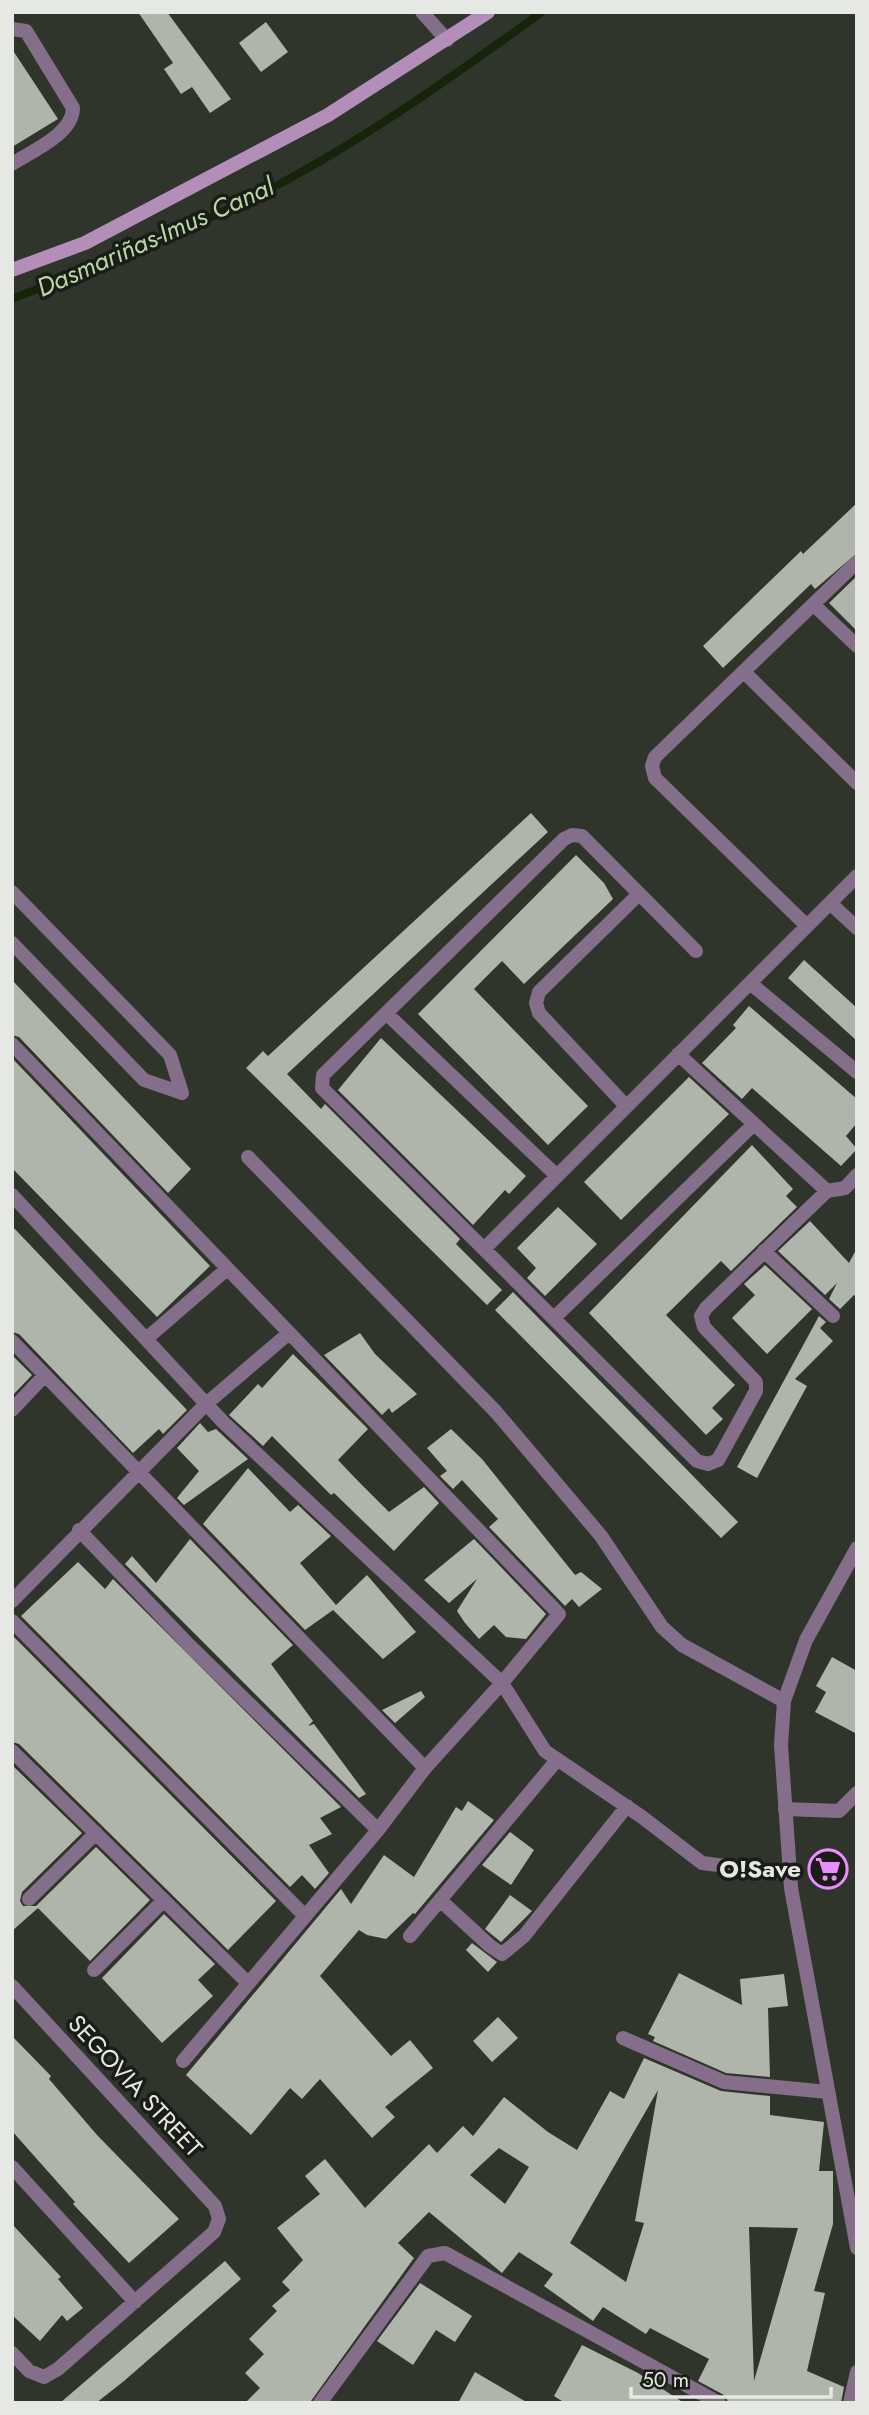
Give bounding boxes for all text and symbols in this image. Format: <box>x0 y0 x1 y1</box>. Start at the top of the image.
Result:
water label: Dasmariñas-Imus Canal <box>30 167 281 306</box>
supermarket icon: O!Save <box>807 1848 849 1890</box>
place label: O!Save <box>719 1851 801 1886</box>
street label: SEGOVIA STREET <box>60 2007 211 2165</box>
scale bar <box>631 2356 830 2400</box>
text: 50 m <box>642 2365 689 2395</box>

